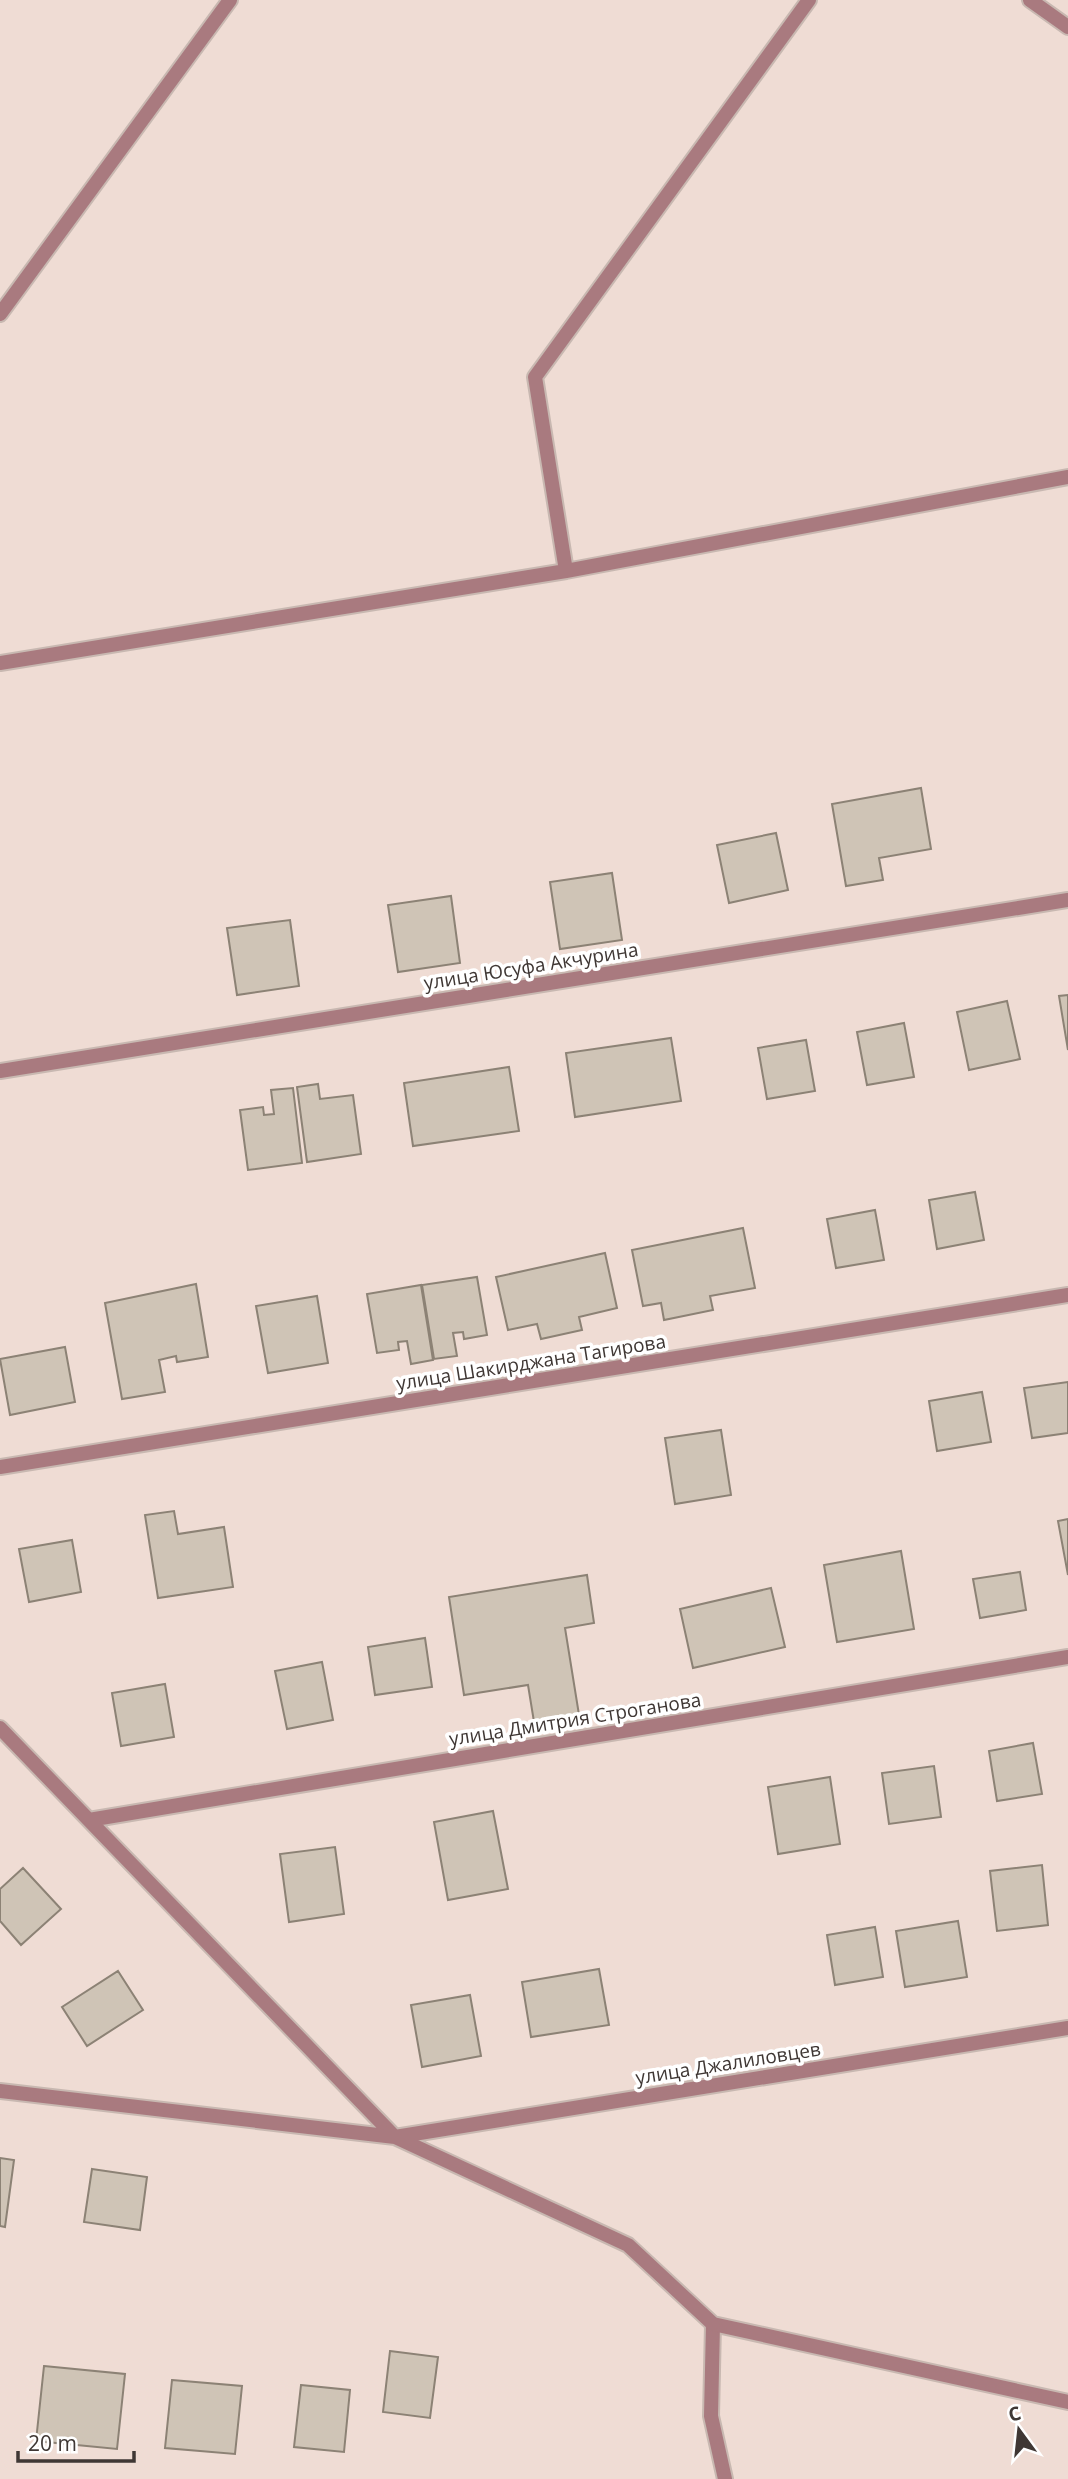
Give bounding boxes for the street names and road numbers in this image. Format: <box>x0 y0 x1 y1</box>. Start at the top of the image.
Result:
street label: улица Юсуфа Акчурина <box>422 936 640 996</box>
street label: улица Шакирджана Тагирова <box>394 1328 668 1396</box>
street label: улица Дмитрия Строганова <box>447 1686 703 1752</box>
street label: улица Джалиловцев <box>634 2036 822 2090</box>

